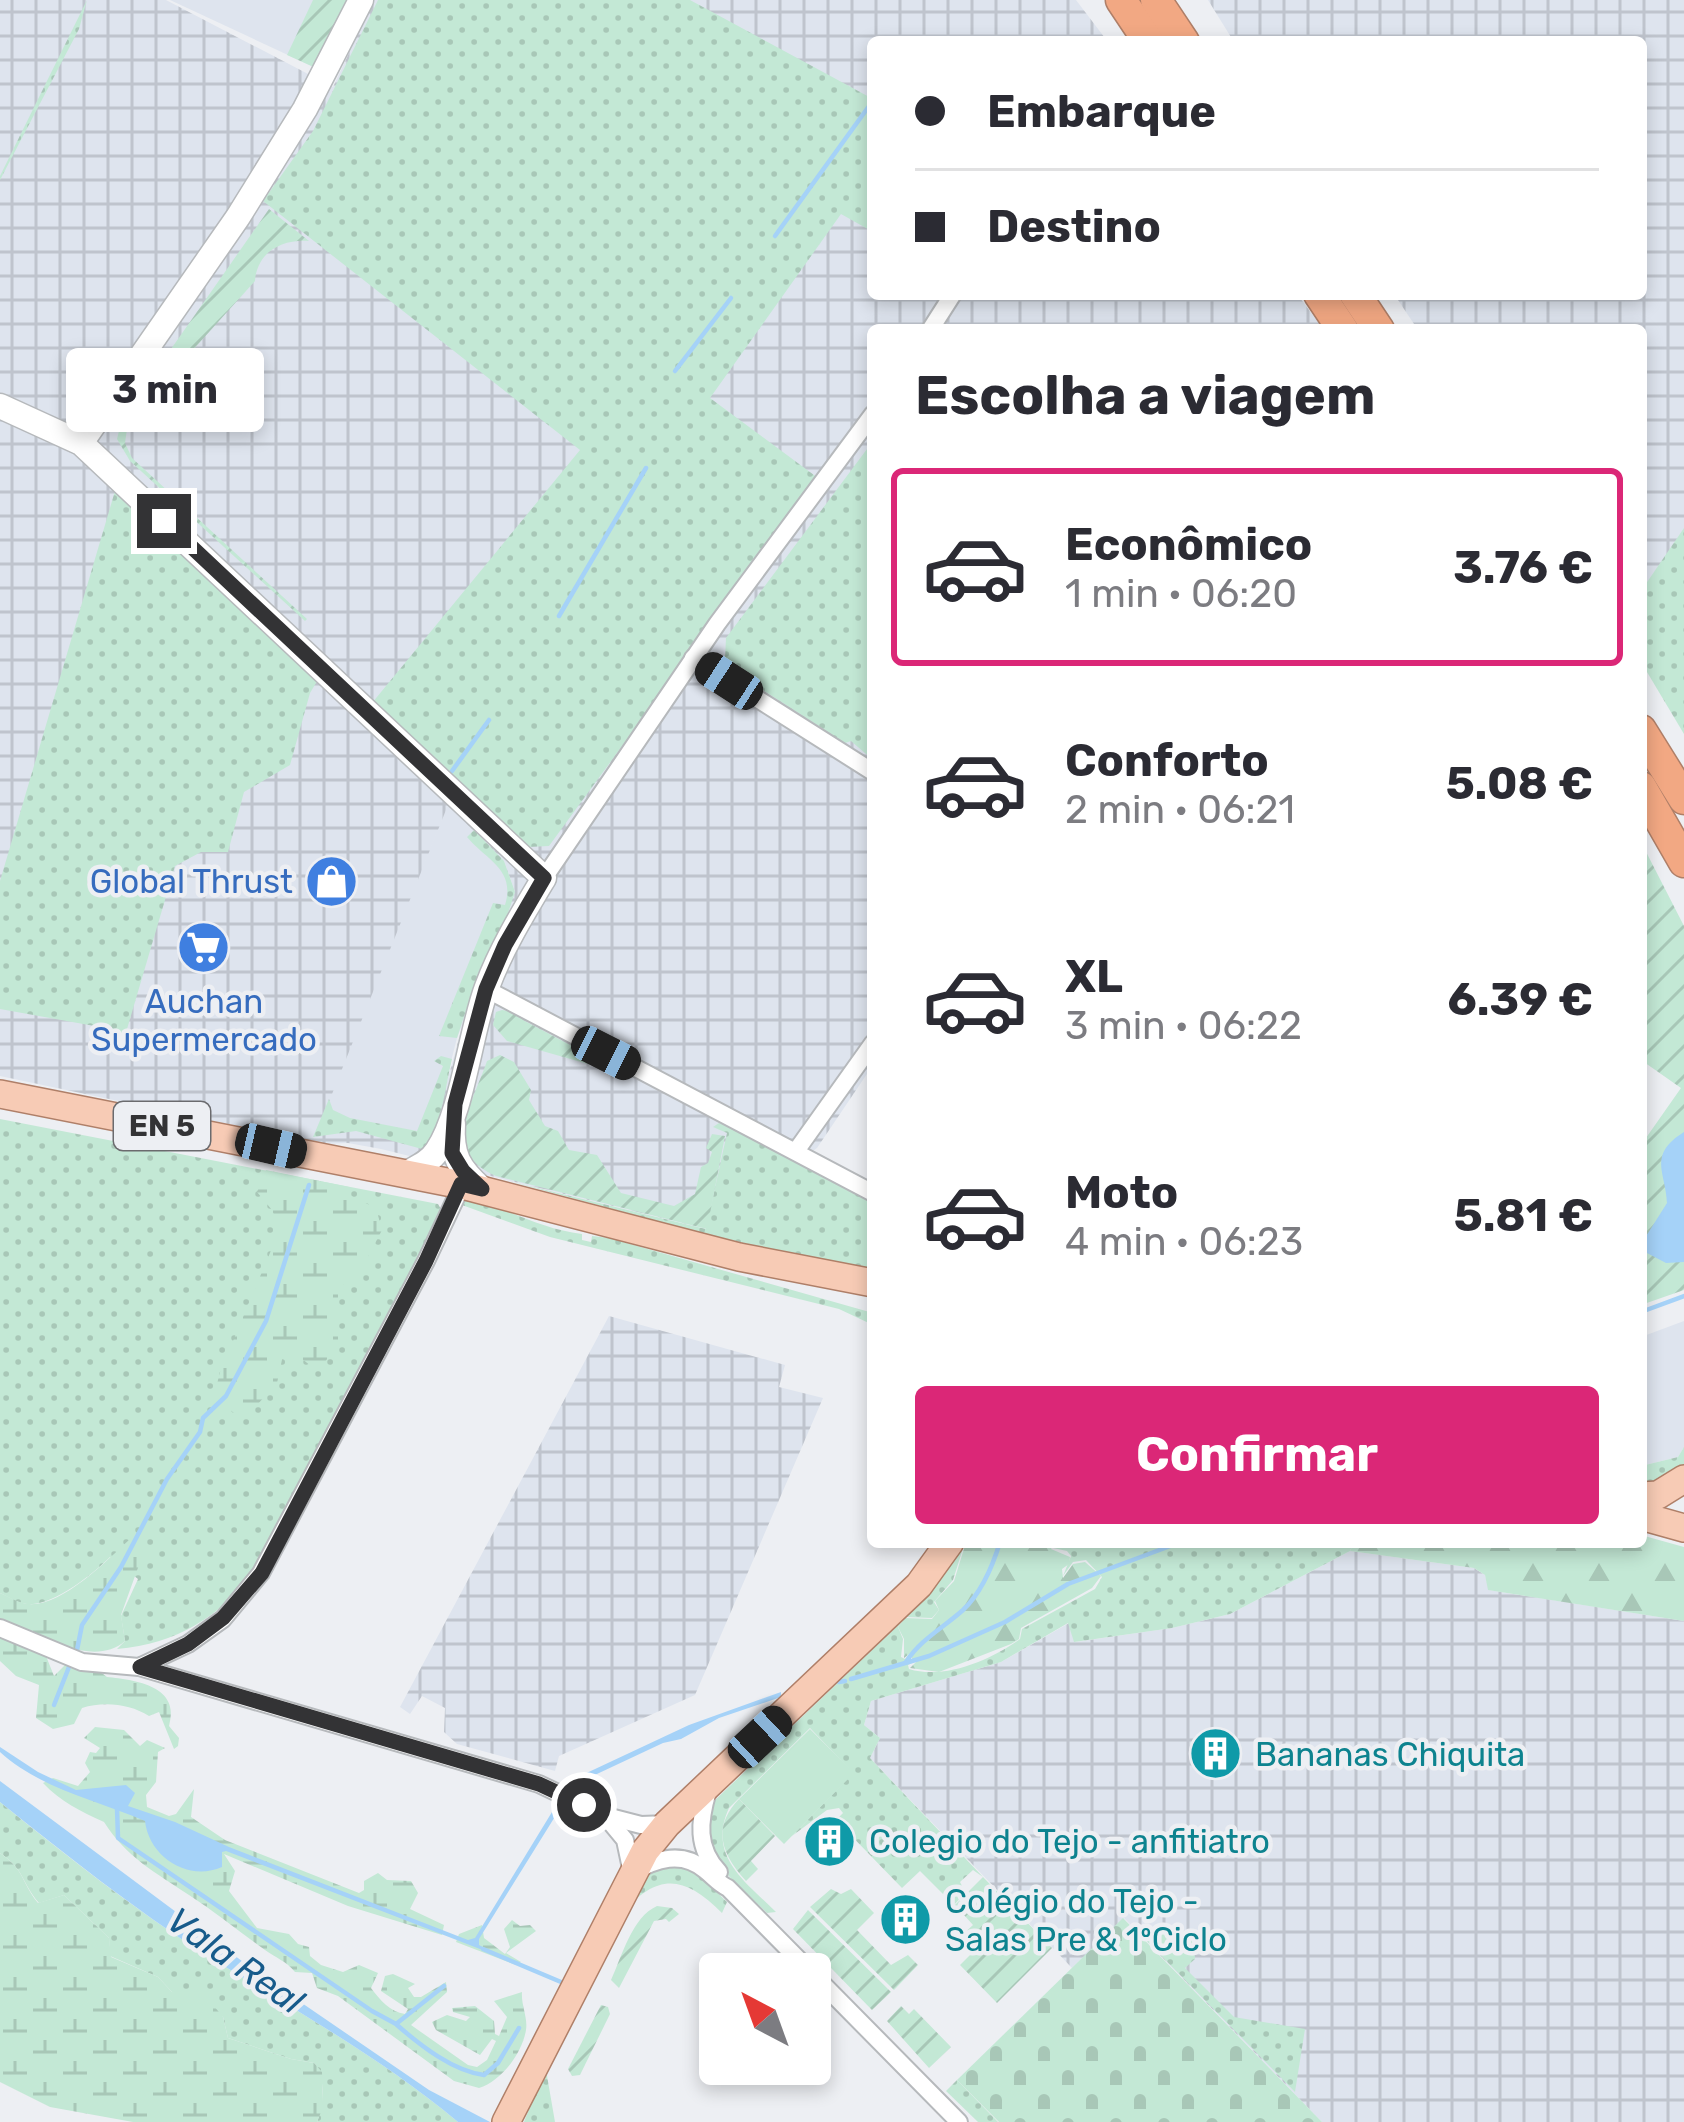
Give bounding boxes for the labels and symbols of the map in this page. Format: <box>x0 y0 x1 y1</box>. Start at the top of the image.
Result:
callout: 3 min <box>65 347 263 431</box>
route end <box>137 494 191 548</box>
car <box>689 646 769 716</box>
shop icon: Global Thrust <box>304 853 360 909</box>
place label: Global Thrust <box>90 862 293 901</box>
supermarket icon: Auchan Supermercado <box>176 919 232 975</box>
place label: Auchan Supermercado <box>91 982 317 1059</box>
car <box>566 1021 646 1085</box>
road number: EN 5 <box>114 1102 210 1150</box>
car <box>232 1120 310 1172</box>
car <box>721 1699 799 1775</box>
building icon: Bananas Chiquita <box>1188 1726 1244 1782</box>
place label: Bananas Chiquita <box>1255 1735 1525 1774</box>
route start <box>557 1778 611 1832</box>
building icon: Colegio do Tejo - anfitiatro <box>802 1813 858 1869</box>
place label: Colegio do Tejo - anfitiatro <box>869 1822 1270 1861</box>
place label: Colégio do Tejo - Salas Pre & 1ºCiclo <box>945 1882 1227 1959</box>
building icon: Colégio do Tejo - Salas Pre & 1ºCiclo <box>878 1892 934 1948</box>
water label: Vala Real <box>159 1898 313 2024</box>
north arrow <box>699 1953 831 2085</box>

